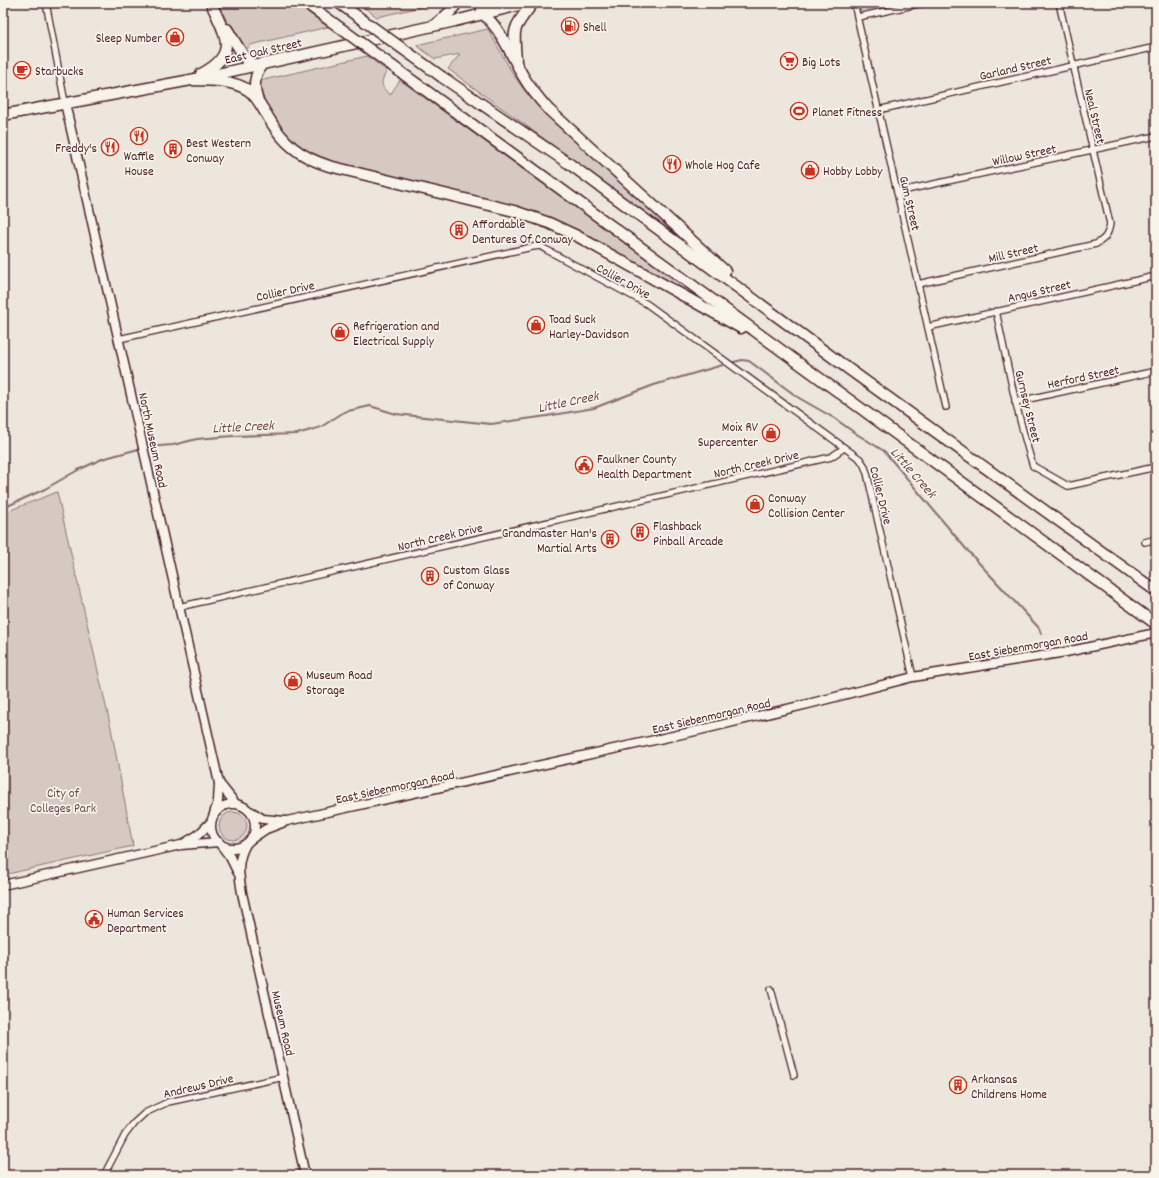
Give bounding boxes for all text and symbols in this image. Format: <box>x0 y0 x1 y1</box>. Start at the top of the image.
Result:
fuel station icon: Shell <box>560 16 580 36</box>
place label: Shell <box>583 19 607 38</box>
shop icon: Sleep Number <box>165 27 185 47</box>
place label: Sleep Number <box>96 30 162 49</box>
street label: East Oak Street <box>223 34 304 71</box>
supermarket icon: Big Lots <box>779 51 799 71</box>
street label: Garland Street <box>978 52 1054 87</box>
place label: Big Lots <box>802 54 841 73</box>
cafe icon: Starbucks <box>12 60 32 80</box>
place label: Starbucks <box>35 63 84 82</box>
street label: Neal Street <box>1078 87 1109 146</box>
sports icon: Planet Fitness <box>789 101 809 121</box>
place label: Planet Fitness <box>812 104 882 123</box>
restaurant icon: Waffle House <box>129 126 149 146</box>
place label: Best Western Conway <box>186 135 251 169</box>
restaurant icon: Freddy's <box>100 137 120 157</box>
building icon: Best Western Conway <box>163 139 183 159</box>
place label: Freddy's <box>55 140 97 159</box>
street label: Willow Street <box>991 140 1058 172</box>
place label: Waffle House <box>124 148 154 182</box>
restaurant icon: Whole Hog Cafe <box>662 154 682 174</box>
place label: Whole Hog Cafe <box>685 157 760 176</box>
shop icon: Hobby Lobby <box>800 160 820 180</box>
place label: Hobby Lobby <box>823 163 883 182</box>
street label: Gum Street <box>893 174 924 233</box>
place label: Affordable Dentures Of Conway <box>472 216 574 250</box>
building icon: Affordable Dentures Of Conway <box>449 220 469 240</box>
street label: Mill Street <box>987 239 1041 269</box>
street label: Collier Drive <box>592 259 654 305</box>
street label: Angus Street <box>1006 276 1073 309</box>
street label: Collier Drive <box>255 277 317 308</box>
place label: Toad Suck Harley-Davidson <box>549 311 629 345</box>
shop icon: Toad Suck Harley-Davidson <box>526 315 546 335</box>
place label: Refrigeration and Electrical Supply <box>353 318 439 352</box>
shop icon: Refrigeration and Electrical Supply <box>330 322 350 342</box>
street label: Herford Street <box>1046 362 1121 395</box>
street label: Gurnsey Street <box>1008 368 1045 445</box>
water label: Little Creek <box>536 387 602 419</box>
street label: North Museum Road <box>132 391 171 490</box>
water label: Little Creek <box>212 416 276 440</box>
place label: Moix RV Supercenter <box>698 419 759 453</box>
shop icon: Moix RV Supercenter <box>761 423 781 443</box>
water label: Little Creek <box>885 444 941 504</box>
street label: North Creek Drive <box>712 446 801 484</box>
place label: Faulkner County Health Department <box>597 451 692 485</box>
public building icon: Faulkner County Health Department <box>574 455 594 475</box>
street label: Collier Drive <box>863 465 896 527</box>
place label: Conway Collision Center <box>768 490 845 524</box>
shop icon: Conway Collision Center <box>745 494 765 514</box>
place label: Flashback Pinball Arcade <box>653 518 724 552</box>
street label: North Creek Drive <box>396 519 485 557</box>
building icon: Flashback Pinball Arcade <box>630 522 650 542</box>
place label: Grandmaster Han's Martial Arts <box>502 525 597 559</box>
building icon: Grandmaster Han's Martial Arts <box>600 529 620 549</box>
place label: Custom Glass of Conway <box>443 562 510 596</box>
building icon: Custom Glass of Conway <box>420 566 440 586</box>
street label: East Siebenmorgan Road <box>967 628 1090 667</box>
place label: Museum Road Storage <box>306 667 372 701</box>
shop icon: Museum Road Storage <box>283 671 303 691</box>
street label: East Siebenmorgan Road <box>650 695 773 740</box>
street label: East Siebenmorgan Road <box>334 767 457 810</box>
park label: City of Colleges Park <box>30 785 96 819</box>
place label: Human Services Department <box>107 905 184 939</box>
public building icon: Human Services Department <box>84 909 104 929</box>
street label: Museum Road <box>265 989 298 1058</box>
street label: Andrews Drive <box>162 1070 236 1105</box>
place label: Arkansas Childrens Home <box>971 1071 1047 1105</box>
building icon: Arkansas Childrens Home <box>948 1075 968 1095</box>

